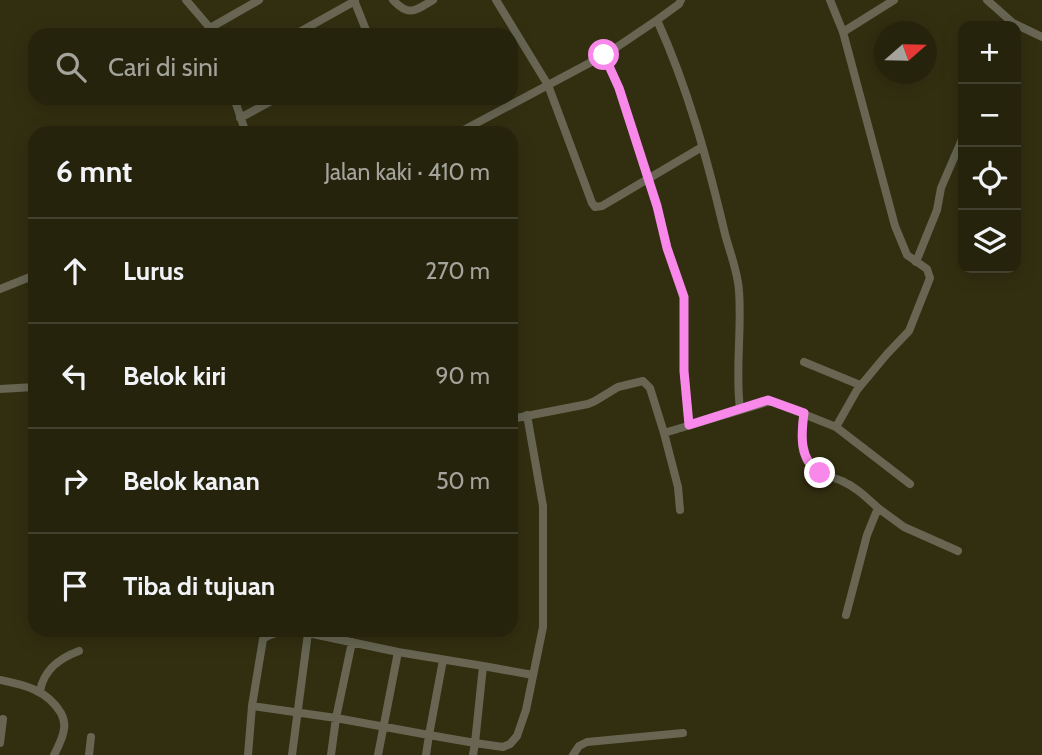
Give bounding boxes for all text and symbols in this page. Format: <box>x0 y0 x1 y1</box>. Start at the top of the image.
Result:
north arrow <box>874 21 937 84</box>
map controls <box>958 21 1021 273</box>
button: + <box>958 21 1021 84</box>
search box <box>28 28 518 105</box>
route start <box>588 39 619 70</box>
icon: search <box>52 48 90 86</box>
text: Cari di sini <box>108 51 218 83</box>
button: − <box>958 84 1021 147</box>
button: locate <box>958 147 1021 210</box>
text: 6 mnt <box>56 153 132 190</box>
text: Jalan kaki · 410 m <box>324 158 490 186</box>
button: layers <box>958 210 1021 273</box>
icon: ahead <box>56 252 94 290</box>
text: Lurus <box>123 255 184 287</box>
text: 270 m <box>425 257 490 285</box>
icon: left <box>56 357 94 395</box>
text: Belok kiri <box>123 360 226 392</box>
text: 90 m <box>436 362 490 390</box>
route end <box>804 457 835 488</box>
icon: right <box>56 462 94 500</box>
text: Belok kanan <box>123 465 260 497</box>
text: 50 m <box>436 467 490 495</box>
icon: arrive <box>56 567 94 605</box>
text: Tiba di tujuan <box>123 570 275 602</box>

